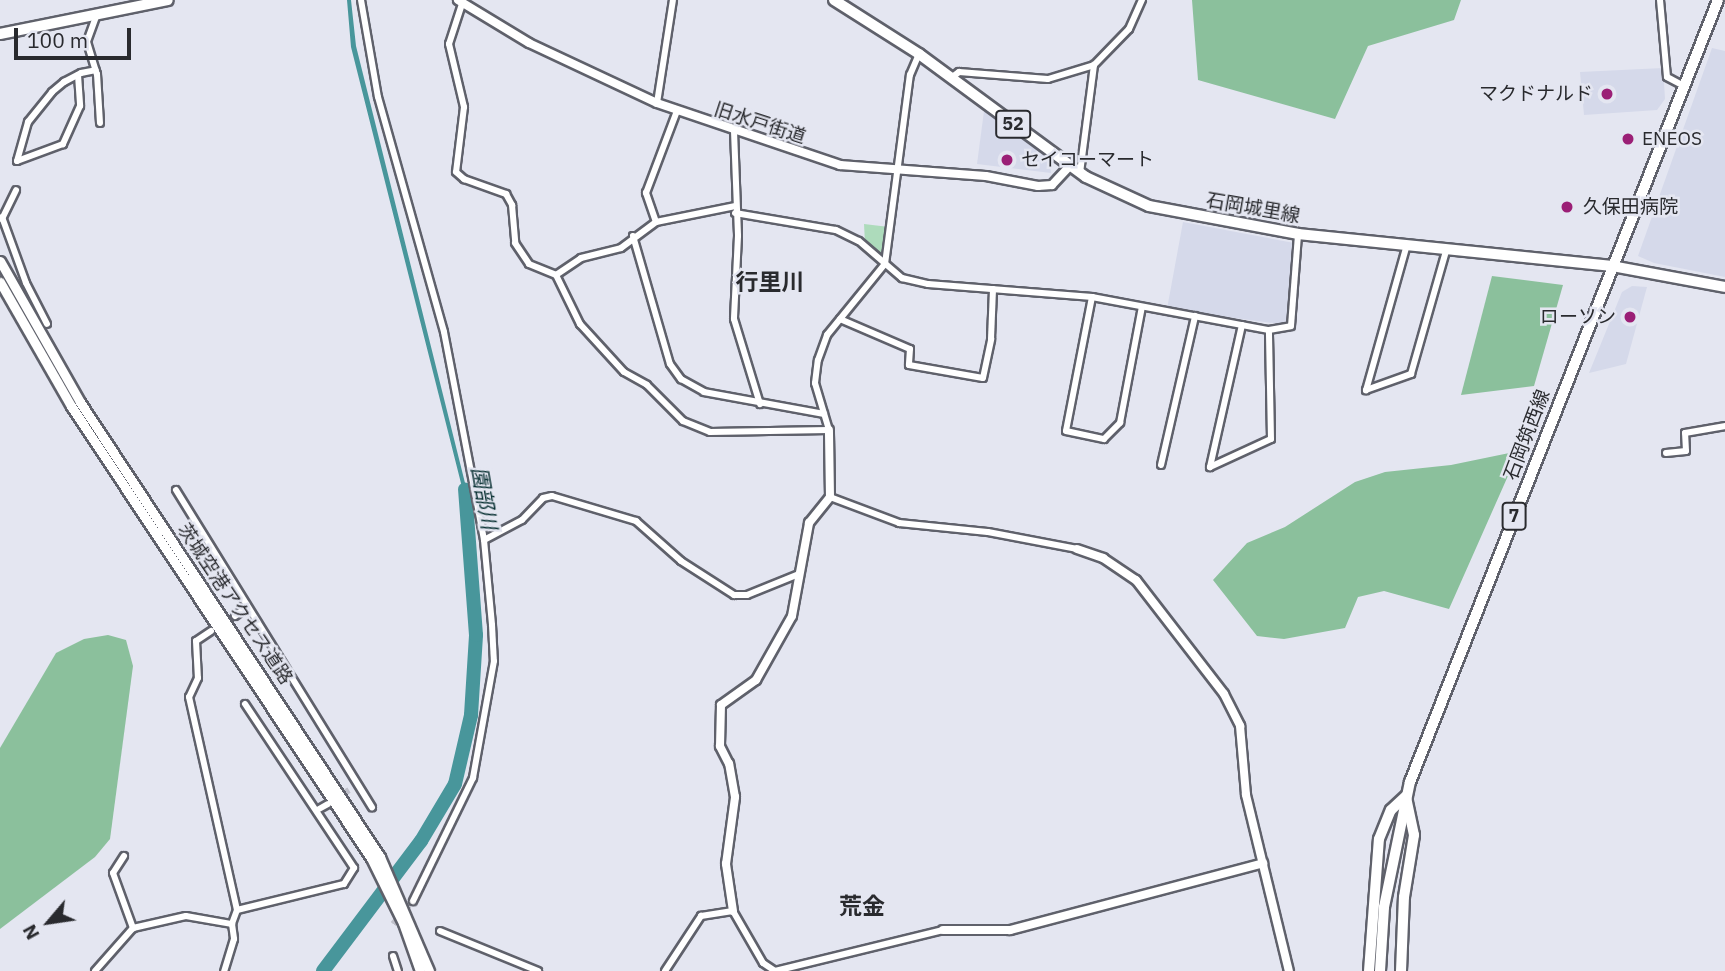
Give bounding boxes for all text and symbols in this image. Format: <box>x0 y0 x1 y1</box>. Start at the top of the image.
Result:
scale bar <box>18 14 135 58</box>
text: 100 m <box>27 26 88 54</box>
place label: マクドナルド <box>1479 83 1593 105</box>
marker: マクドナルド <box>1599 86 1615 102</box>
street label: 旧水戸街道 <box>711 97 809 149</box>
road number: 52 <box>994 110 1032 139</box>
place label: ENEOS <box>1642 128 1702 150</box>
marker: ENEOS <box>1620 131 1636 147</box>
place label: セイコーマート <box>1021 149 1154 171</box>
marker: セイコーマート <box>999 152 1015 168</box>
street label: 石岡城里線 <box>1204 189 1302 227</box>
place label: 久保田病院 <box>1583 196 1678 218</box>
marker: 久保田病院 <box>1557 197 1577 217</box>
district label: 行里川 <box>736 267 804 295</box>
place label: ローソン <box>1540 306 1616 328</box>
marker: ローソン <box>1622 309 1638 325</box>
street label: 石岡筑西線 <box>1499 387 1555 483</box>
water label: 園部川 <box>467 465 503 531</box>
road number: 7 <box>1500 502 1528 530</box>
street label: 茨城空港アクセス道路 <box>172 519 298 689</box>
north arrow <box>14 887 84 957</box>
district label: 荒金 <box>839 891 885 919</box>
text: N <box>17 920 44 944</box>

